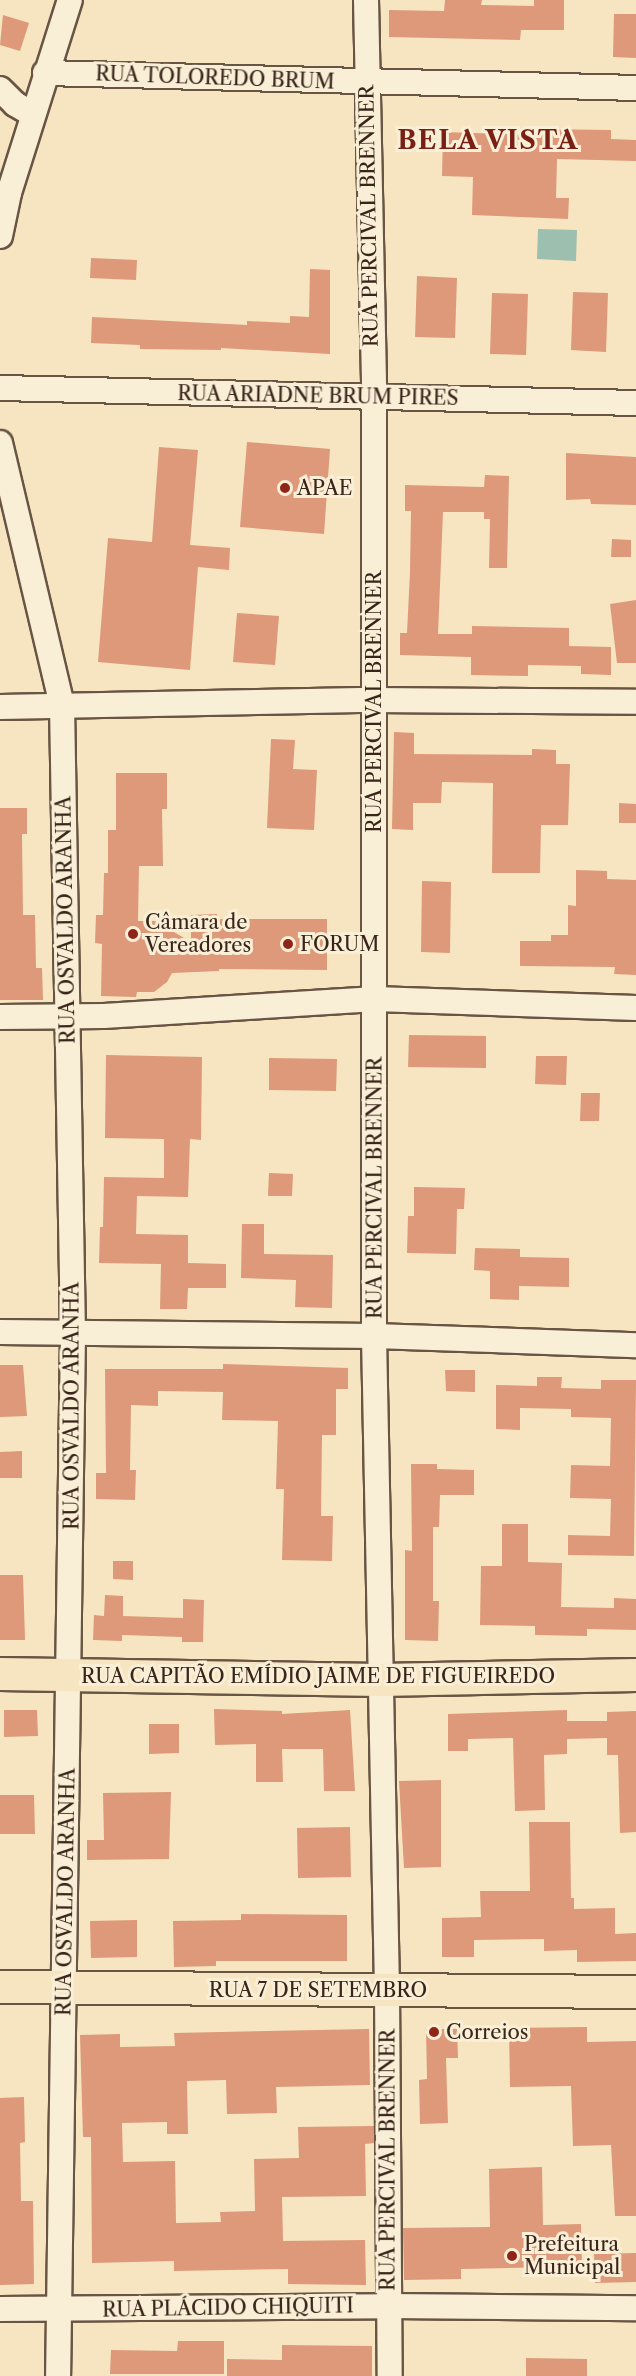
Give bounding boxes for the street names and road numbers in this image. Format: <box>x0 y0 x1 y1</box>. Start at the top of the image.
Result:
street label: RUA TOLOREDO BRUM <box>94 62 336 94</box>
street label: RUA PERCIVAL BRENNER <box>355 84 383 348</box>
street label: RUA ARIADNE BRUM PIRES <box>176 382 460 410</box>
street label: RUA PERCIVAL BRENNER <box>362 570 386 834</box>
street label: RUA OSVALDO ARANHA <box>52 795 80 1045</box>
street label: RUA PERCIVAL BRENNER <box>363 1056 387 1320</box>
street label: RUA OSVALDO ARANHA <box>60 1281 84 1531</box>
street label: RUA CAPITÃO EMÍDIO JAIME DE FIGUEIREDO <box>81 1664 555 1688</box>
street label: RUA OSVALDO ARANHA <box>52 1767 80 2017</box>
street label: RUA 7 DE SETEMBRO <box>208 1978 428 2002</box>
street label: RUA PERCIVAL BRENNER <box>376 2028 400 2292</box>
street label: RUA PLÁCIDO CHIQUITI <box>102 2294 354 2322</box>

